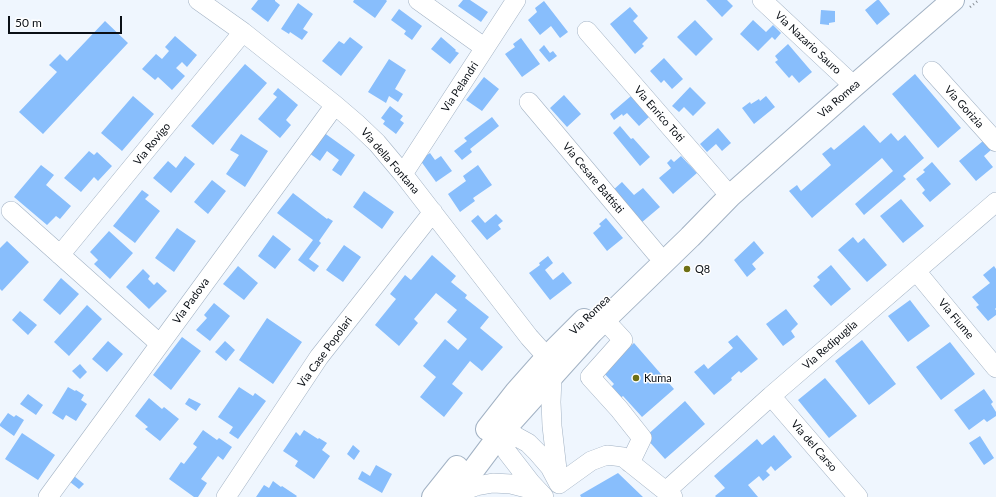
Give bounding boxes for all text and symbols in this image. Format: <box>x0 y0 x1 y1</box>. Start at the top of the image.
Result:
scale bar <box>10 8 124 34</box>
street label: Via Nazario Sauro <box>772 9 844 77</box>
text: 50 m <box>15 15 42 30</box>
street label: Via Pelandri <box>439 59 481 115</box>
street label: Via Romea <box>815 77 863 121</box>
street label: Via Enrico Toti <box>631 83 687 145</box>
street label: Via Gorizia <box>942 83 986 131</box>
street label: Via Rovigo <box>131 120 173 168</box>
street label: Via della Fontana <box>358 125 422 197</box>
street label: Via Cesare Battisti <box>560 140 626 216</box>
place label: Q8 <box>695 262 710 276</box>
marker: Q8 <box>682 264 692 274</box>
street label: Via Padova <box>170 275 212 327</box>
street label: Via Romea <box>567 292 613 338</box>
street label: Via Fiume <box>935 296 977 342</box>
street label: Via Case Popolari <box>295 314 355 390</box>
street label: Via Redipuglia <box>800 318 860 372</box>
place label: Kuma <box>644 371 672 385</box>
marker: Kuma <box>631 373 641 383</box>
street label: Via del Carso <box>788 418 840 474</box>

